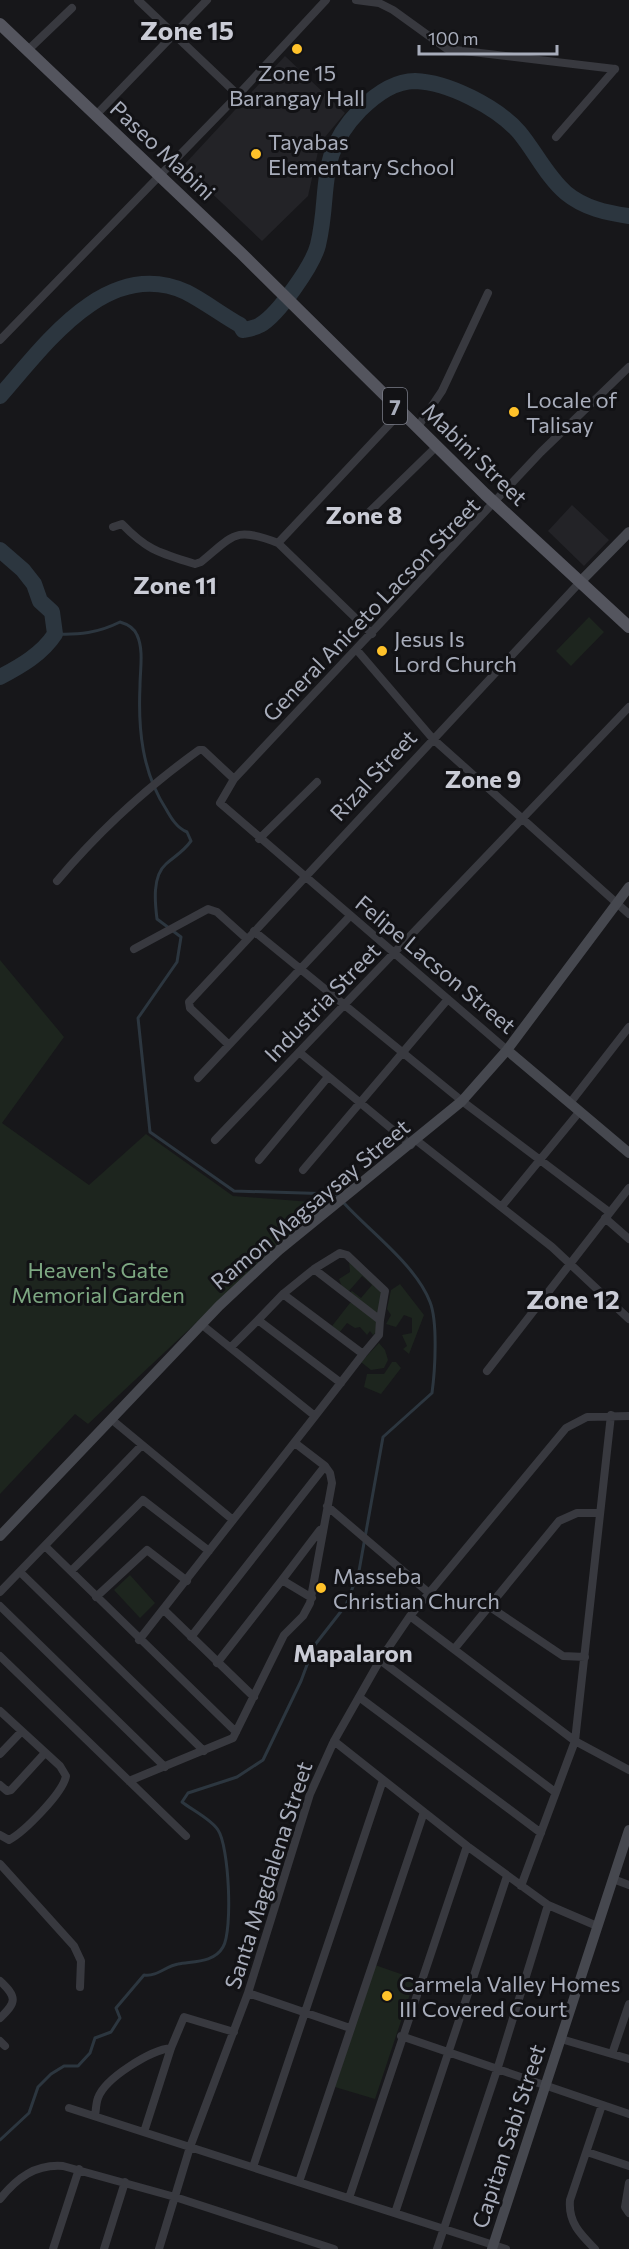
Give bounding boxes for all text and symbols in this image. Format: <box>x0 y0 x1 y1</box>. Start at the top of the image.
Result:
district label: Zone 15 <box>140 14 234 45</box>
scale bar <box>419 18 557 56</box>
text: 100 m <box>428 27 478 49</box>
marker: Zone 15 Barangay Hall <box>290 42 304 56</box>
place label: Zone 15 Barangay Hall <box>229 59 365 111</box>
street label: Paseo Mabini <box>105 95 221 205</box>
place label: Tayabas Elementary School <box>268 128 455 180</box>
marker: Tayabas Elementary School <box>249 147 263 161</box>
place label: Locale of Talisay <box>526 386 618 438</box>
road number: 7 <box>383 388 407 424</box>
street label: Mabini Street <box>417 397 533 511</box>
marker: Locale of Talisay <box>507 405 521 419</box>
street label: General Aniceto Lacson Street <box>257 491 485 727</box>
district label: Zone 8 <box>326 500 402 529</box>
district label: Zone 11 <box>133 570 217 599</box>
place label: Jesus Is Lord Church <box>394 625 517 677</box>
marker: Jesus Is Lord Church <box>375 644 389 658</box>
street label: Rizal Street <box>324 724 422 826</box>
district label: Zone 9 <box>445 764 521 793</box>
street label: Felipe Lacson Street <box>350 889 522 1039</box>
street label: Industria Street <box>258 937 386 1067</box>
street label: Ramon Magsaysay Street <box>205 1113 415 1295</box>
park label: Heaven's Gate Memorial Garden <box>11 1256 185 1308</box>
district label: Zone 12 <box>526 1283 620 1314</box>
place label: Masseba Christian Church <box>333 1562 500 1614</box>
marker: Masseba Christian Church <box>314 1581 328 1595</box>
district label: Mapalaron <box>293 1638 413 1667</box>
street label: Santa Magdalena Street <box>218 1758 318 1992</box>
place label: Carmela Valley Homes III Covered Court <box>399 1970 620 2022</box>
marker: Carmela Valley Homes III Covered Court <box>380 1989 394 2003</box>
street label: Capitan Sabi Street <box>465 2040 551 2232</box>

